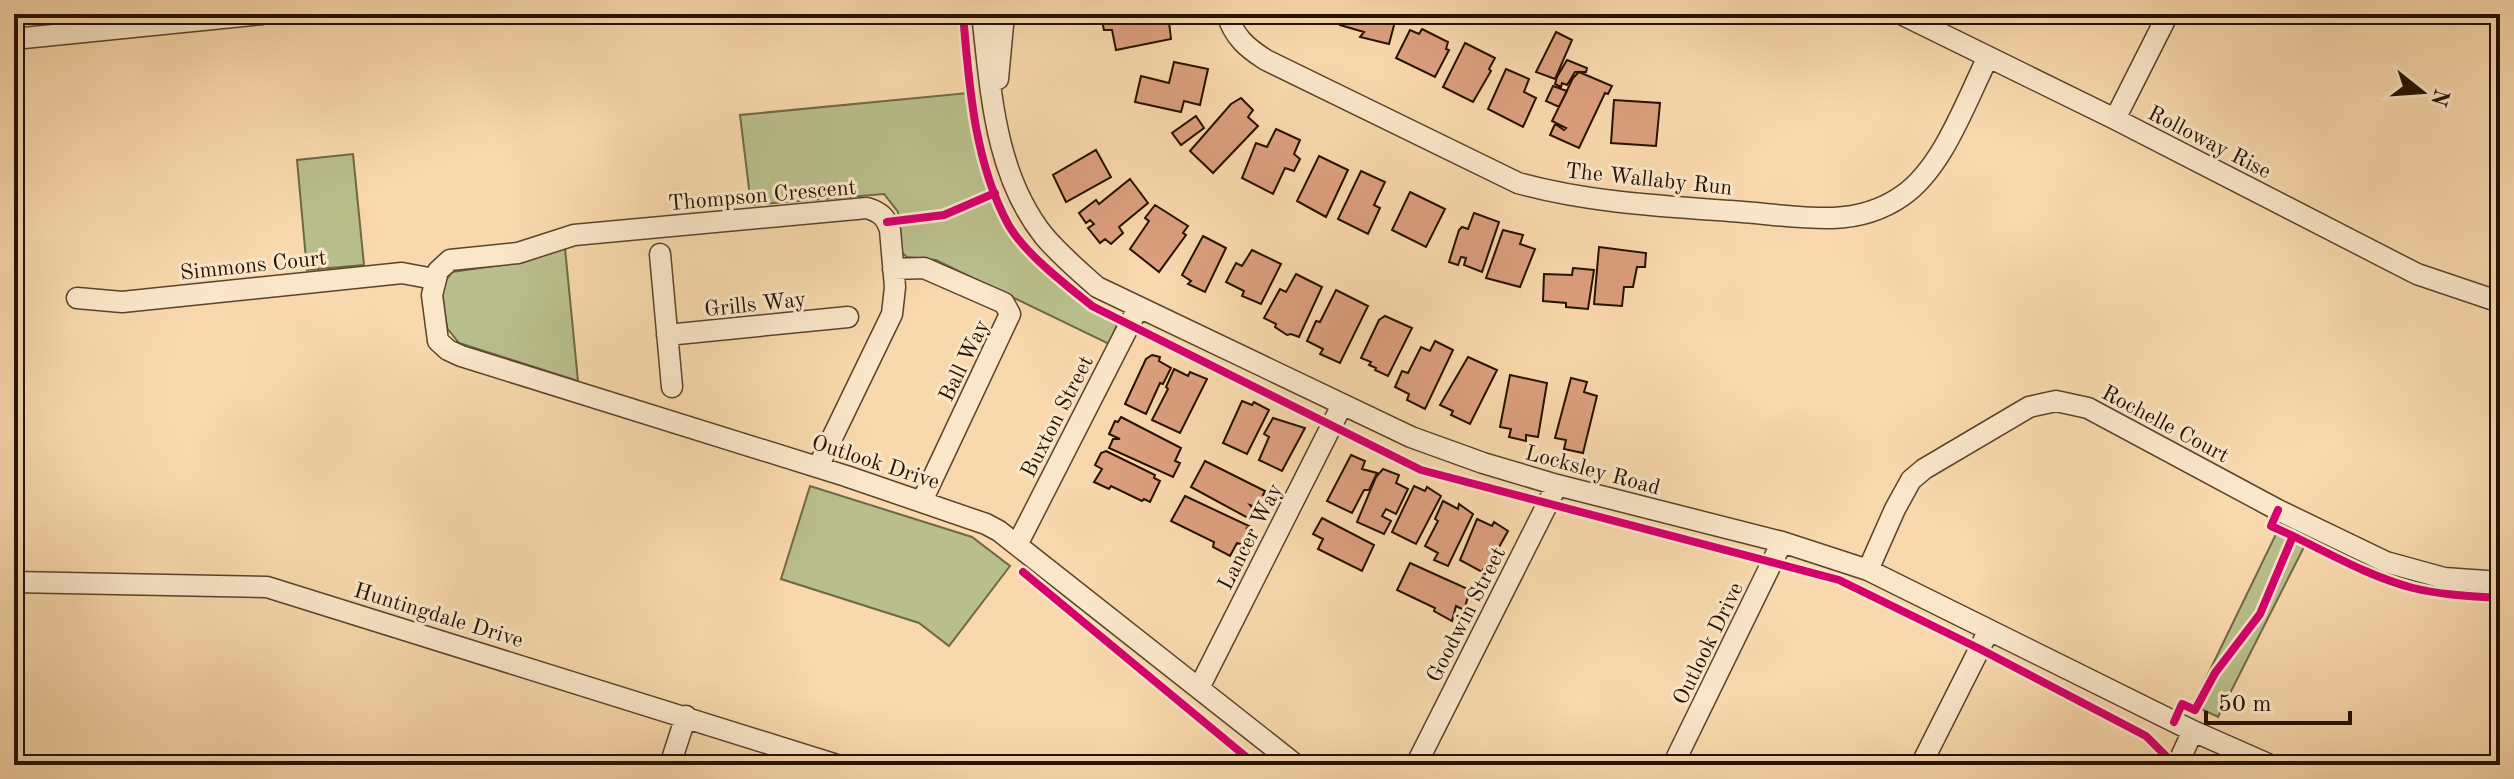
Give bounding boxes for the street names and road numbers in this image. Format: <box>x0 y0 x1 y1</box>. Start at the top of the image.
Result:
street label: Rolloway Rise <box>2144 102 2274 183</box>
street label: The Wallaby Run <box>1564 160 1733 200</box>
street label: Thompson Crescent <box>667 177 857 215</box>
street label: Simmons Court <box>179 247 328 285</box>
street label: Grills Way <box>703 289 808 321</box>
street label: Ball Way <box>936 316 994 405</box>
street label: Buxton Street <box>1018 353 1098 481</box>
street label: Rochelle Court <box>2098 382 2232 467</box>
street label: Outlook Drive <box>809 432 942 494</box>
street label: Locksley Road <box>1522 442 1663 500</box>
street label: Lancer Way <box>1215 480 1287 594</box>
street label: Goodwin Street <box>1423 544 1510 686</box>
street label: Outlook Drive <box>1670 579 1748 708</box>
street label: Huntingdale Drive <box>351 580 526 652</box>

